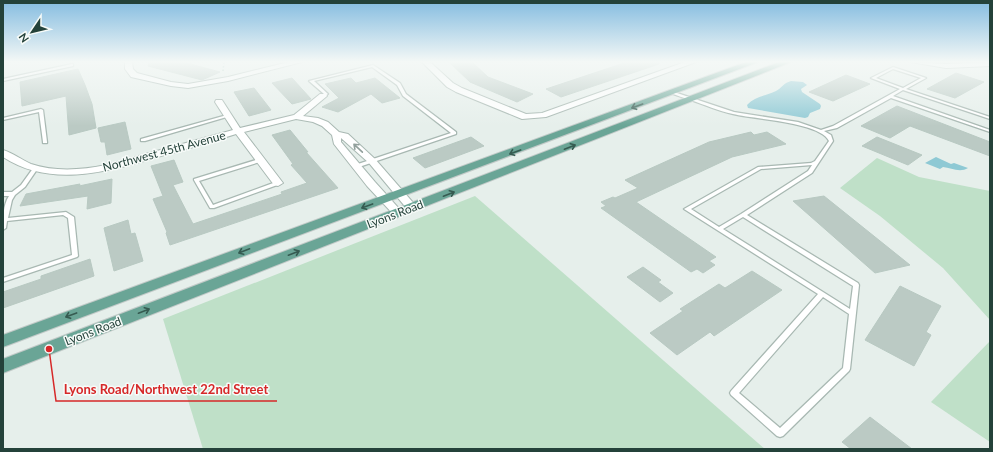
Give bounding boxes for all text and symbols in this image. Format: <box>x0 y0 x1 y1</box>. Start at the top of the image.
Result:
north arrow <box>12 12 52 52</box>
text: N <box>16 31 31 45</box>
one-way arrow <box>631 103 643 111</box>
street label: Northwest 45th Avenue <box>101 127 227 175</box>
one-way arrow <box>353 143 363 153</box>
one-way arrow <box>564 143 576 151</box>
one-way arrow <box>509 148 521 156</box>
one-way arrow <box>442 189 454 197</box>
street label: Lyons Road <box>365 196 425 232</box>
one-way arrow <box>361 203 373 211</box>
one-way arrow <box>239 247 251 255</box>
one-way arrow <box>287 248 299 256</box>
one-way arrow <box>137 306 149 314</box>
one-way arrow <box>65 312 77 320</box>
street label: Lyons Road <box>63 313 123 349</box>
callout: Lyons Road/Northwest 22nd Street <box>56 376 277 401</box>
text: Lyons Road/Northwest 22nd Street <box>64 381 268 397</box>

